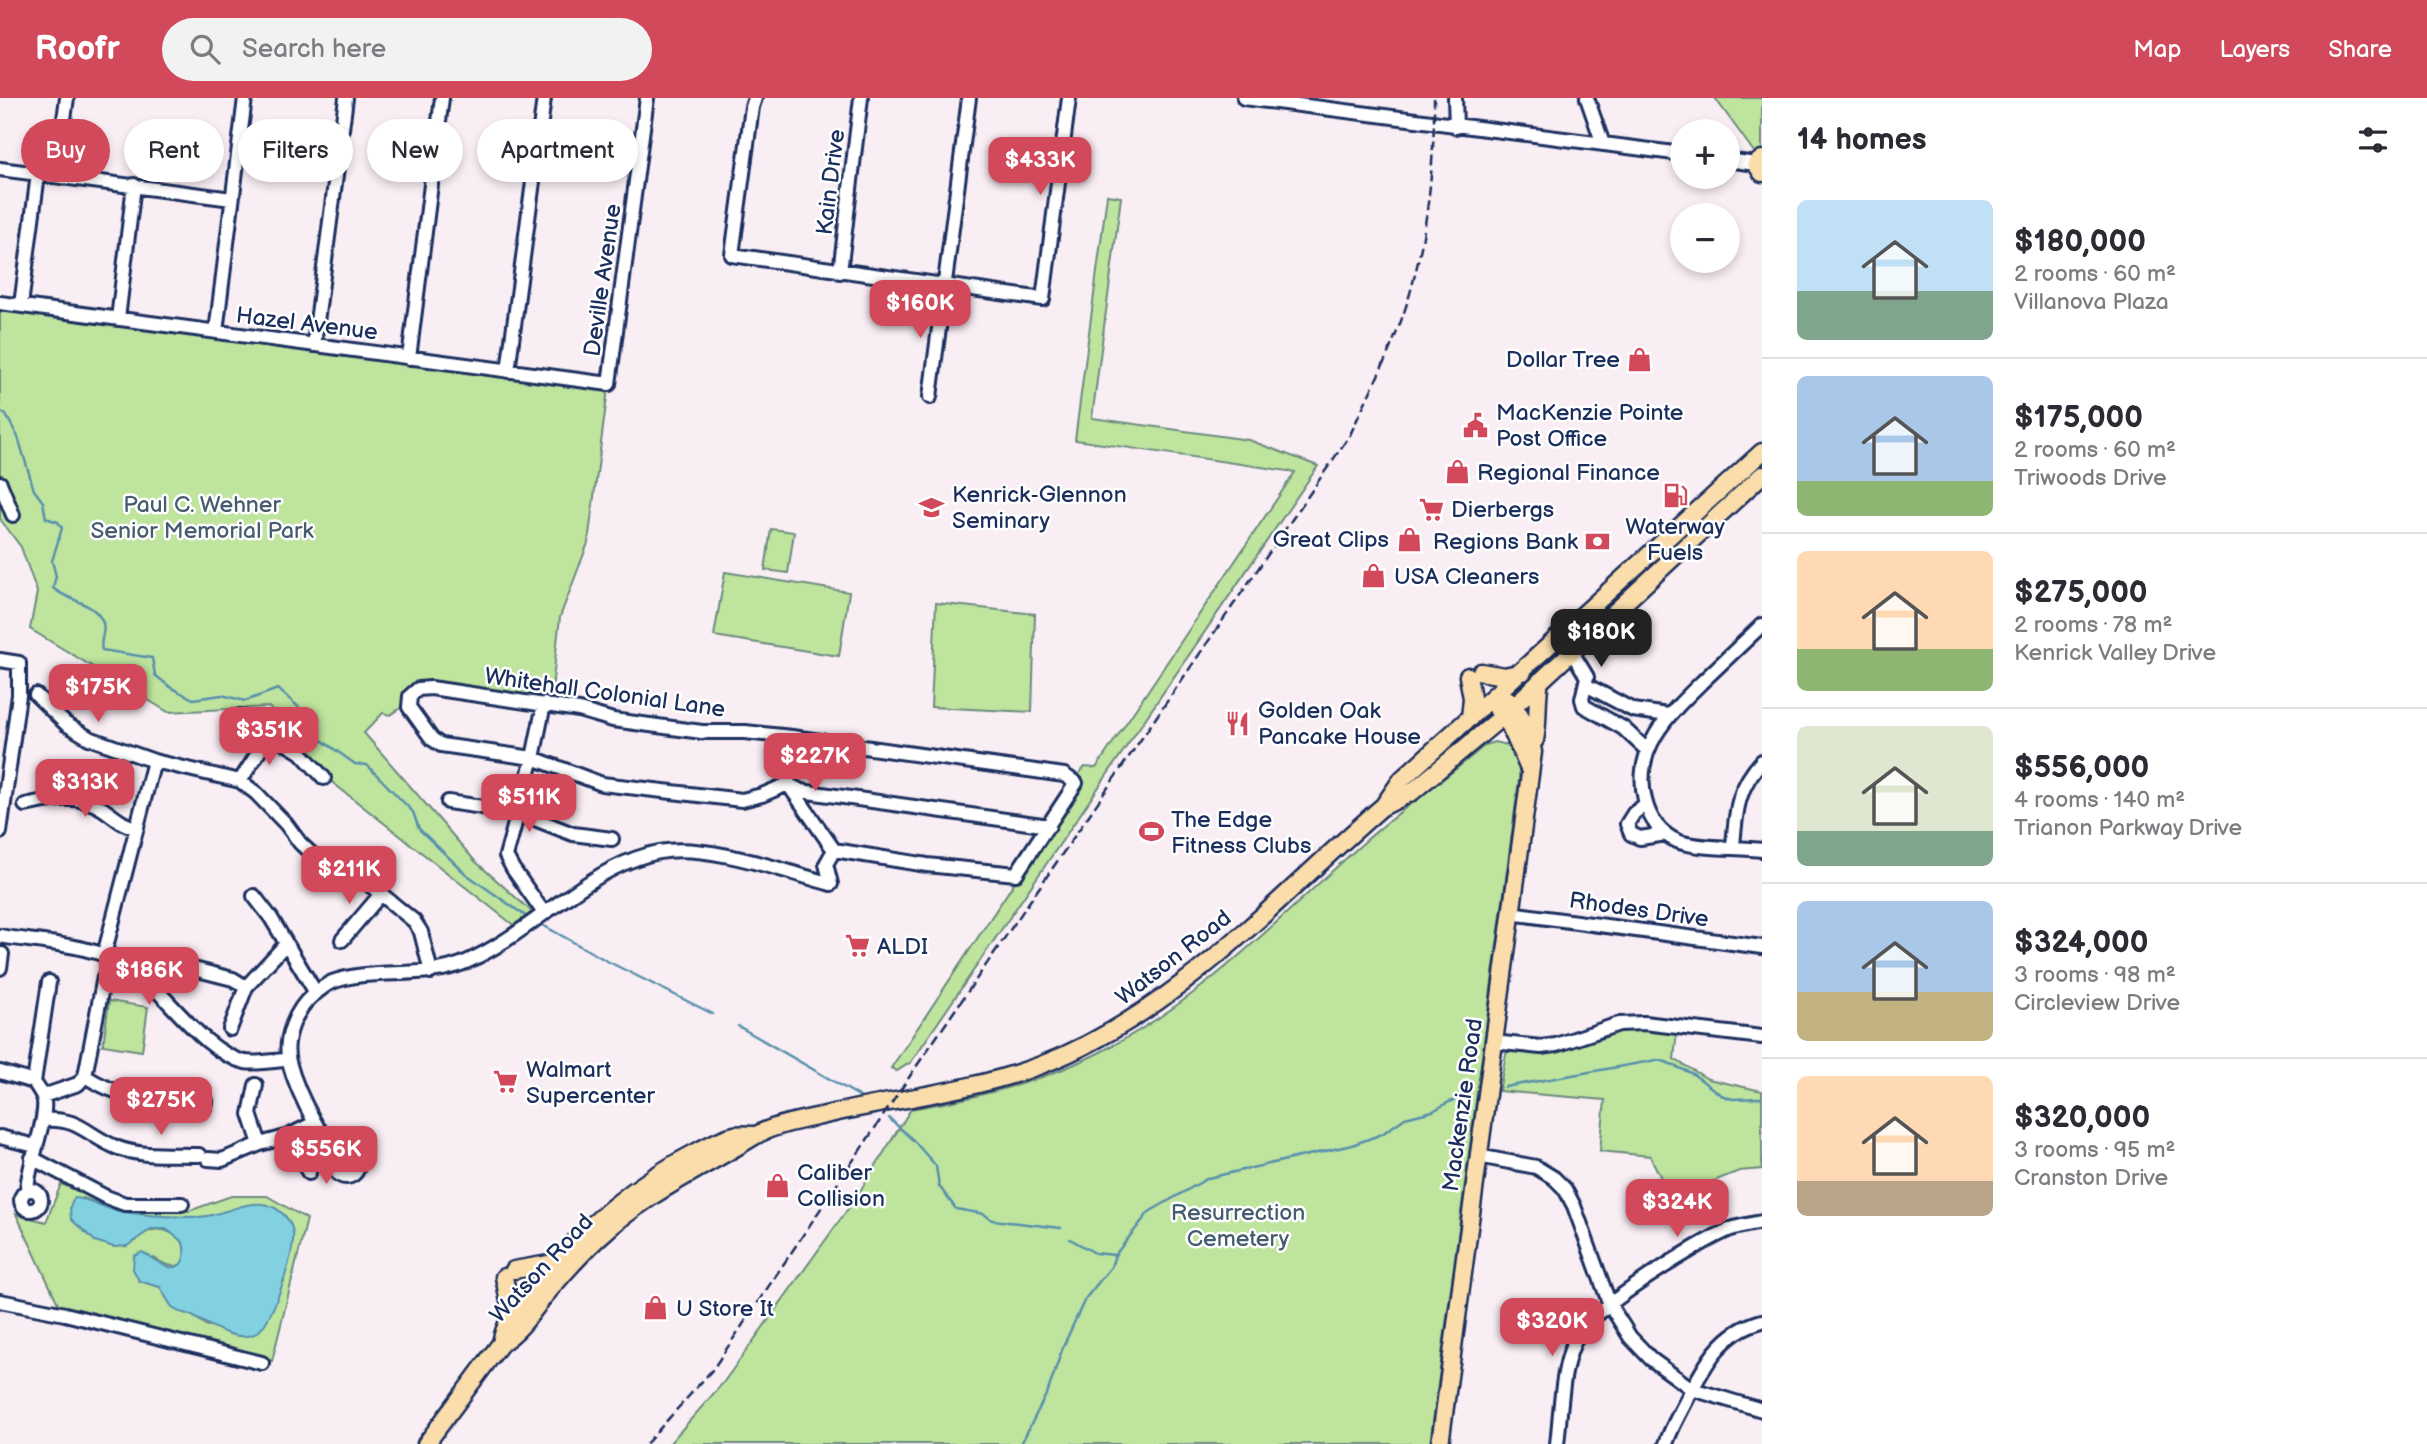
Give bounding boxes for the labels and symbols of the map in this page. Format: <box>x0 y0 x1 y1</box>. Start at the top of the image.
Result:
street label: Kain Drive <box>811 128 851 237</box>
pin: $433K <box>991 138 1089 197</box>
street label: Deville Avenue <box>578 202 628 358</box>
pin: $160K <box>871 280 969 340</box>
street label: Hazel Avenue <box>234 301 379 347</box>
shop icon: Dollar Tree <box>1626 345 1654 373</box>
place label: Dollar Tree <box>1506 346 1620 374</box>
place label: MacKenzie Pointe Post Office <box>1496 399 1684 453</box>
public building icon: MacKenzie Pointe Post Office <box>1462 411 1490 439</box>
shop icon: Regional Finance <box>1443 458 1471 486</box>
place label: Regional Finance <box>1477 459 1660 487</box>
place label: Kenrick-Glennon Seminary <box>952 481 1127 535</box>
fuel station icon: Waterway Fuels <box>1661 482 1689 510</box>
park label: Paul C. Wehner Senior Memorial Park <box>90 491 314 545</box>
school or university icon: Kenrick-Glennon Seminary <box>918 493 946 521</box>
supermarket icon: Dierbergs <box>1417 495 1445 523</box>
place label: Dierbergs <box>1451 496 1554 524</box>
place label: Waterway Fuels <box>1625 513 1725 567</box>
shop icon: Great Clips <box>1395 525 1423 553</box>
place label: Great Clips <box>1272 526 1389 554</box>
bank icon: Regions Bank <box>1584 527 1612 555</box>
place label: Regions Bank <box>1433 528 1579 556</box>
shop icon: USA Cleaners <box>1360 562 1388 590</box>
place label: USA Cleaners <box>1394 563 1539 591</box>
pin: $180K <box>1552 610 1650 669</box>
street label: Whitehall Colonial Lane <box>483 662 727 724</box>
pin: $175K <box>49 664 147 724</box>
place label: Golden Oak Pancake House <box>1258 697 1421 751</box>
pin: $351K <box>220 708 318 767</box>
restaurant icon: Golden Oak Pancake House <box>1224 709 1252 737</box>
pin: $227K <box>766 734 864 793</box>
pin: $313K <box>36 760 134 819</box>
pin: $511K <box>480 774 578 834</box>
place label: The Edge Fitness Clubs <box>1171 806 1311 860</box>
sports icon: The Edge Fitness Clubs <box>1137 818 1165 846</box>
pin: $211K <box>300 846 398 906</box>
street label: Rhodes Drive <box>1567 886 1710 934</box>
street label: Watson Road <box>1110 904 1237 1012</box>
supermarket icon: ALDI <box>843 932 871 960</box>
place label: ALDI <box>877 933 928 961</box>
pin: $186K <box>100 948 198 1007</box>
street label: Mackenzie Road <box>1437 1017 1489 1193</box>
place label: Walmart Supercenter <box>526 1056 655 1110</box>
supermarket icon: Walmart Supercenter <box>492 1068 520 1096</box>
pin: $275K <box>112 1077 210 1137</box>
pin: $556K <box>277 1126 375 1186</box>
place label: Caliber Collision <box>797 1159 885 1213</box>
shop icon: Caliber Collision <box>763 1171 791 1199</box>
pin: $324K <box>1628 1180 1726 1239</box>
park label: Resurrection Cemetery <box>1171 1199 1305 1253</box>
street label: Watson Road <box>484 1208 599 1329</box>
shop icon: U Store It <box>642 1294 670 1322</box>
place label: U Store It <box>676 1295 774 1323</box>
pin: $320K <box>1503 1298 1601 1358</box>

